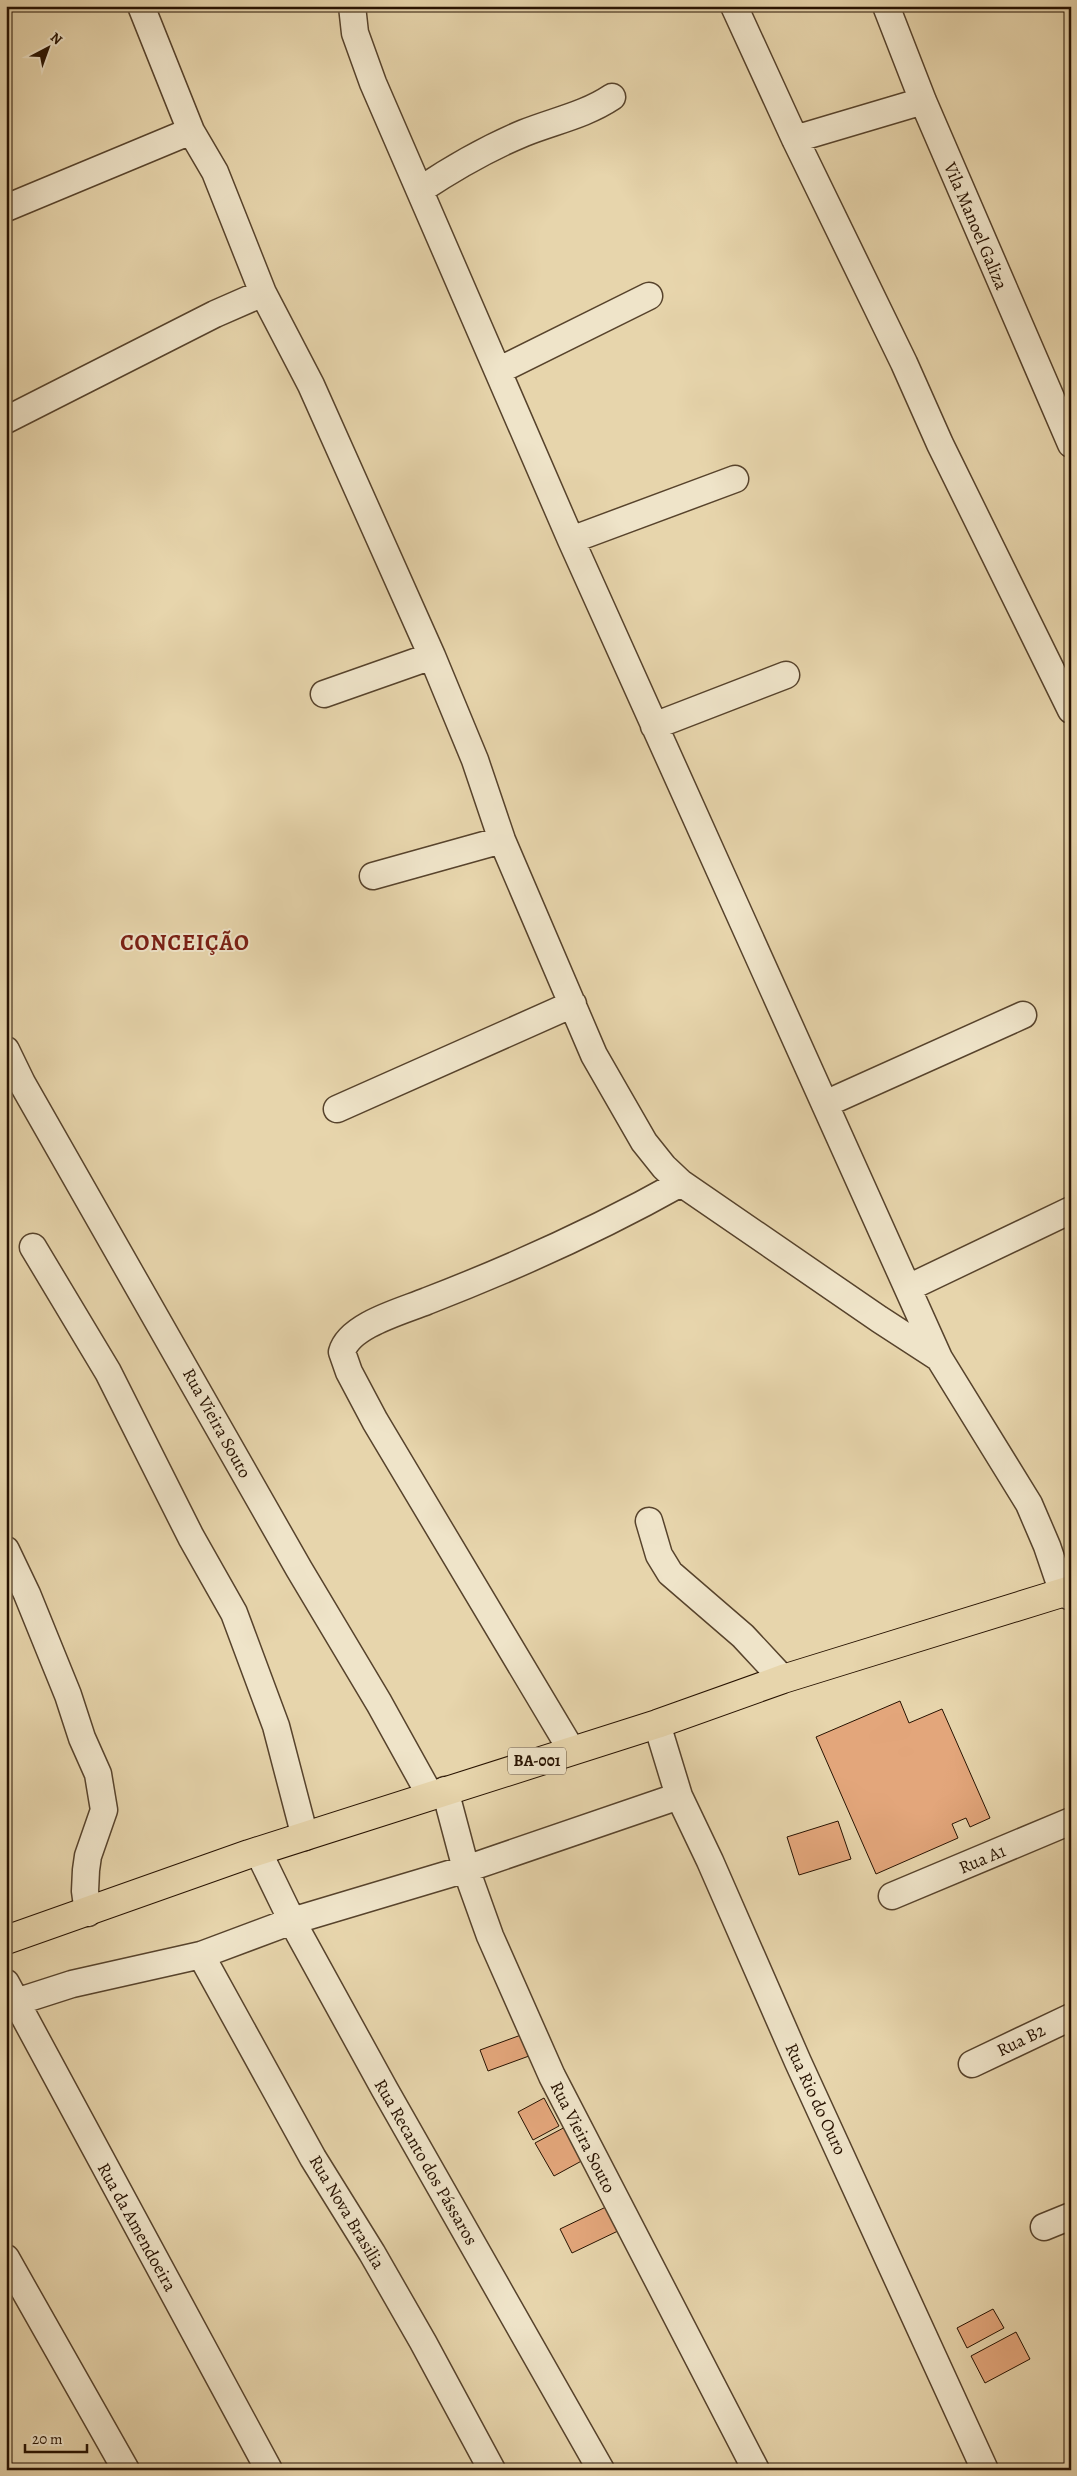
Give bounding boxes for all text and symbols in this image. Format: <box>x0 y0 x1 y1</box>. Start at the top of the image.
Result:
north arrow <box>22 22 72 72</box>
text: N <box>46 28 66 49</box>
street label: Vila Manoel Galiza <box>938 158 1014 294</box>
district label: CONCEIÇÃO <box>120 928 250 958</box>
street label: Rua Vieira Souto <box>177 1364 257 1482</box>
road number: BA-001 <box>508 1748 566 1774</box>
street label: Rua A1 <box>955 1838 1009 1880</box>
street label: Rua B2 <box>993 2018 1050 2062</box>
street label: Rua Rio do Ouro <box>780 2039 852 2159</box>
street label: Rua Recanto dos Pássaros <box>369 2075 483 2249</box>
street label: Rua Vieira Souto <box>545 2077 621 2197</box>
street label: Rua Nova Brasilia <box>304 2151 391 2274</box>
street label: Rua da Amendoeira <box>92 2158 183 2296</box>
scale bar <box>25 2421 88 2453</box>
text: 20 m <box>32 2429 63 2449</box>

